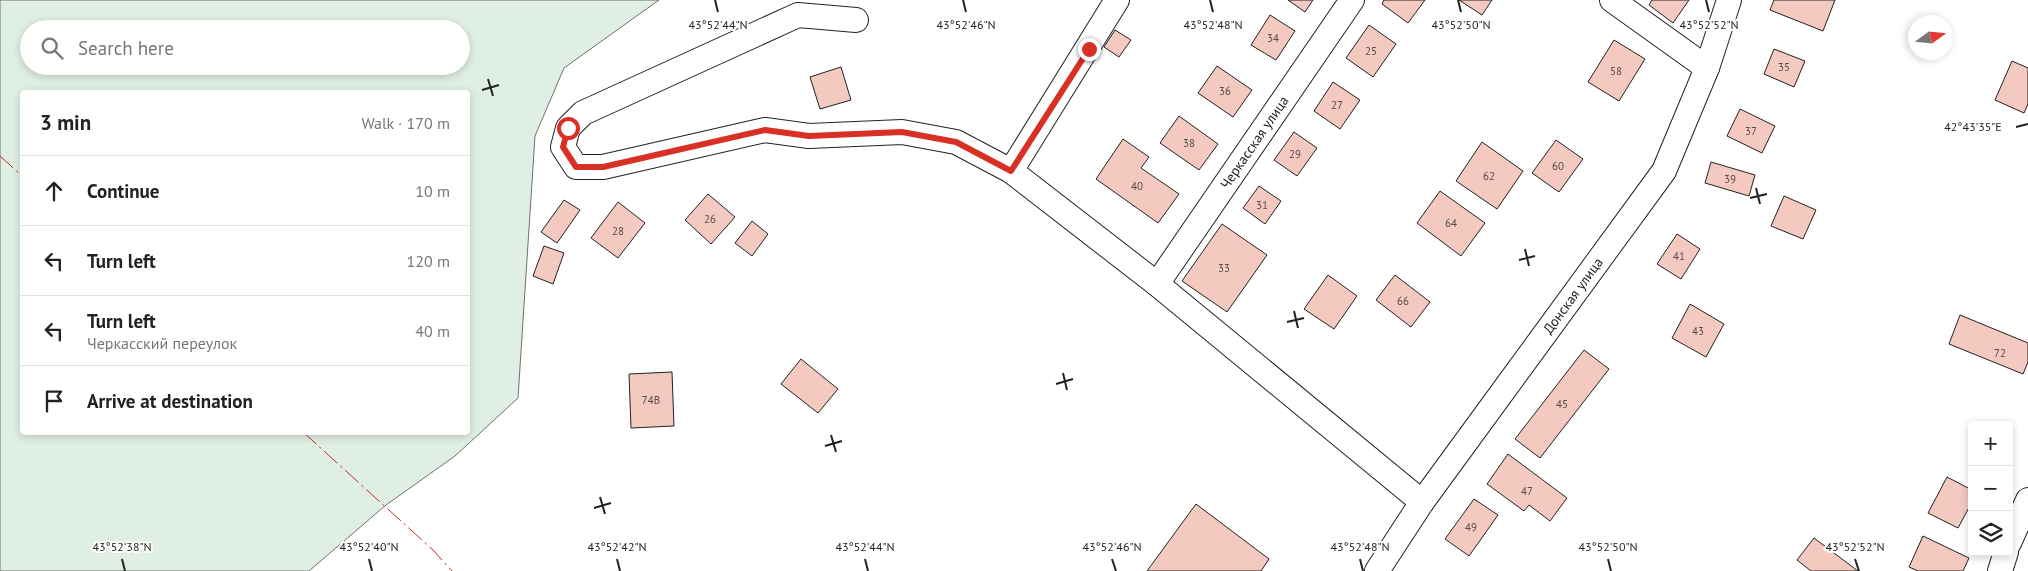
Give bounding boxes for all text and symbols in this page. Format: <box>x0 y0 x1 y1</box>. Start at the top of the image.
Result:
north arrow <box>1908 15 1953 60</box>
text: 43°52'44"N <box>688 17 748 32</box>
text: 43°52'46"N <box>936 17 996 32</box>
text: 43°52'48"N <box>1183 17 1243 32</box>
text: 43°52'50"N <box>1431 17 1491 32</box>
text: 43°52'52"N <box>1679 17 1739 32</box>
search box <box>20 20 470 75</box>
house number: 34 <box>1267 31 1279 45</box>
icon: search <box>38 34 66 62</box>
text: Search here <box>78 36 174 60</box>
route end <box>1078 38 1101 61</box>
house number: 25 <box>1365 44 1377 58</box>
house number: 35 <box>1778 60 1790 74</box>
house number: 58 <box>1610 64 1622 78</box>
house number: 36 <box>1219 84 1231 98</box>
street label: Черкасская улица <box>1216 92 1293 192</box>
house number: 27 <box>1331 98 1343 112</box>
text: 3 min <box>40 109 91 136</box>
text: Walk · 170 m <box>361 113 450 133</box>
route start <box>557 117 580 140</box>
text: 42°43'35"E <box>1944 119 2002 134</box>
house number: 37 <box>1745 124 1757 138</box>
house number: 38 <box>1183 136 1195 150</box>
house number: 29 <box>1289 147 1301 161</box>
house number: 60 <box>1552 159 1564 173</box>
house number: 62 <box>1483 169 1495 183</box>
house number: 39 <box>1724 172 1736 186</box>
icon: ahead <box>40 177 68 205</box>
text: Continue <box>87 179 159 203</box>
house number: 40 <box>1131 179 1143 193</box>
text: 10 m <box>415 181 450 201</box>
house number: 31 <box>1256 198 1268 212</box>
house number: 26 <box>704 212 716 226</box>
house number: 64 <box>1445 216 1457 230</box>
house number: 28 <box>612 224 624 238</box>
icon: left <box>40 247 68 275</box>
text: Turn left <box>87 249 156 273</box>
house number: 41 <box>1673 249 1685 263</box>
text: 120 m <box>407 251 450 271</box>
street label: Донская улица <box>1539 254 1607 337</box>
house number: 33 <box>1218 261 1230 275</box>
house number: 66 <box>1397 294 1409 308</box>
text: Turn left <box>87 309 156 333</box>
icon: left <box>40 317 68 345</box>
text: 40 m <box>415 321 450 341</box>
house number: 43 <box>1692 324 1704 338</box>
text: Черкасский переулок <box>87 333 237 353</box>
house number: 72 <box>1994 346 2006 360</box>
icon: arrive <box>40 387 68 415</box>
text: Arrive at destination <box>87 389 253 413</box>
house number: 74В <box>642 393 660 407</box>
house number: 45 <box>1556 397 1568 411</box>
map controls <box>1968 421 2013 556</box>
button: + <box>1968 421 2013 466</box>
button: − <box>1968 466 2013 511</box>
house number: 47 <box>1521 484 1533 498</box>
button: layers <box>1968 511 2013 556</box>
house number: 49 <box>1465 520 1477 534</box>
text: 43°52'38"N <box>92 539 152 554</box>
text: 43°52'40"N <box>339 539 399 554</box>
text: 43°52'42"N <box>587 539 647 554</box>
text: 43°52'44"N <box>835 539 895 554</box>
text: 43°52'46"N <box>1082 539 1142 554</box>
text: 43°52'48"N <box>1330 539 1390 554</box>
text: 43°52'50"N <box>1578 539 1638 554</box>
text: 43°52'52"N <box>1825 539 1885 554</box>

